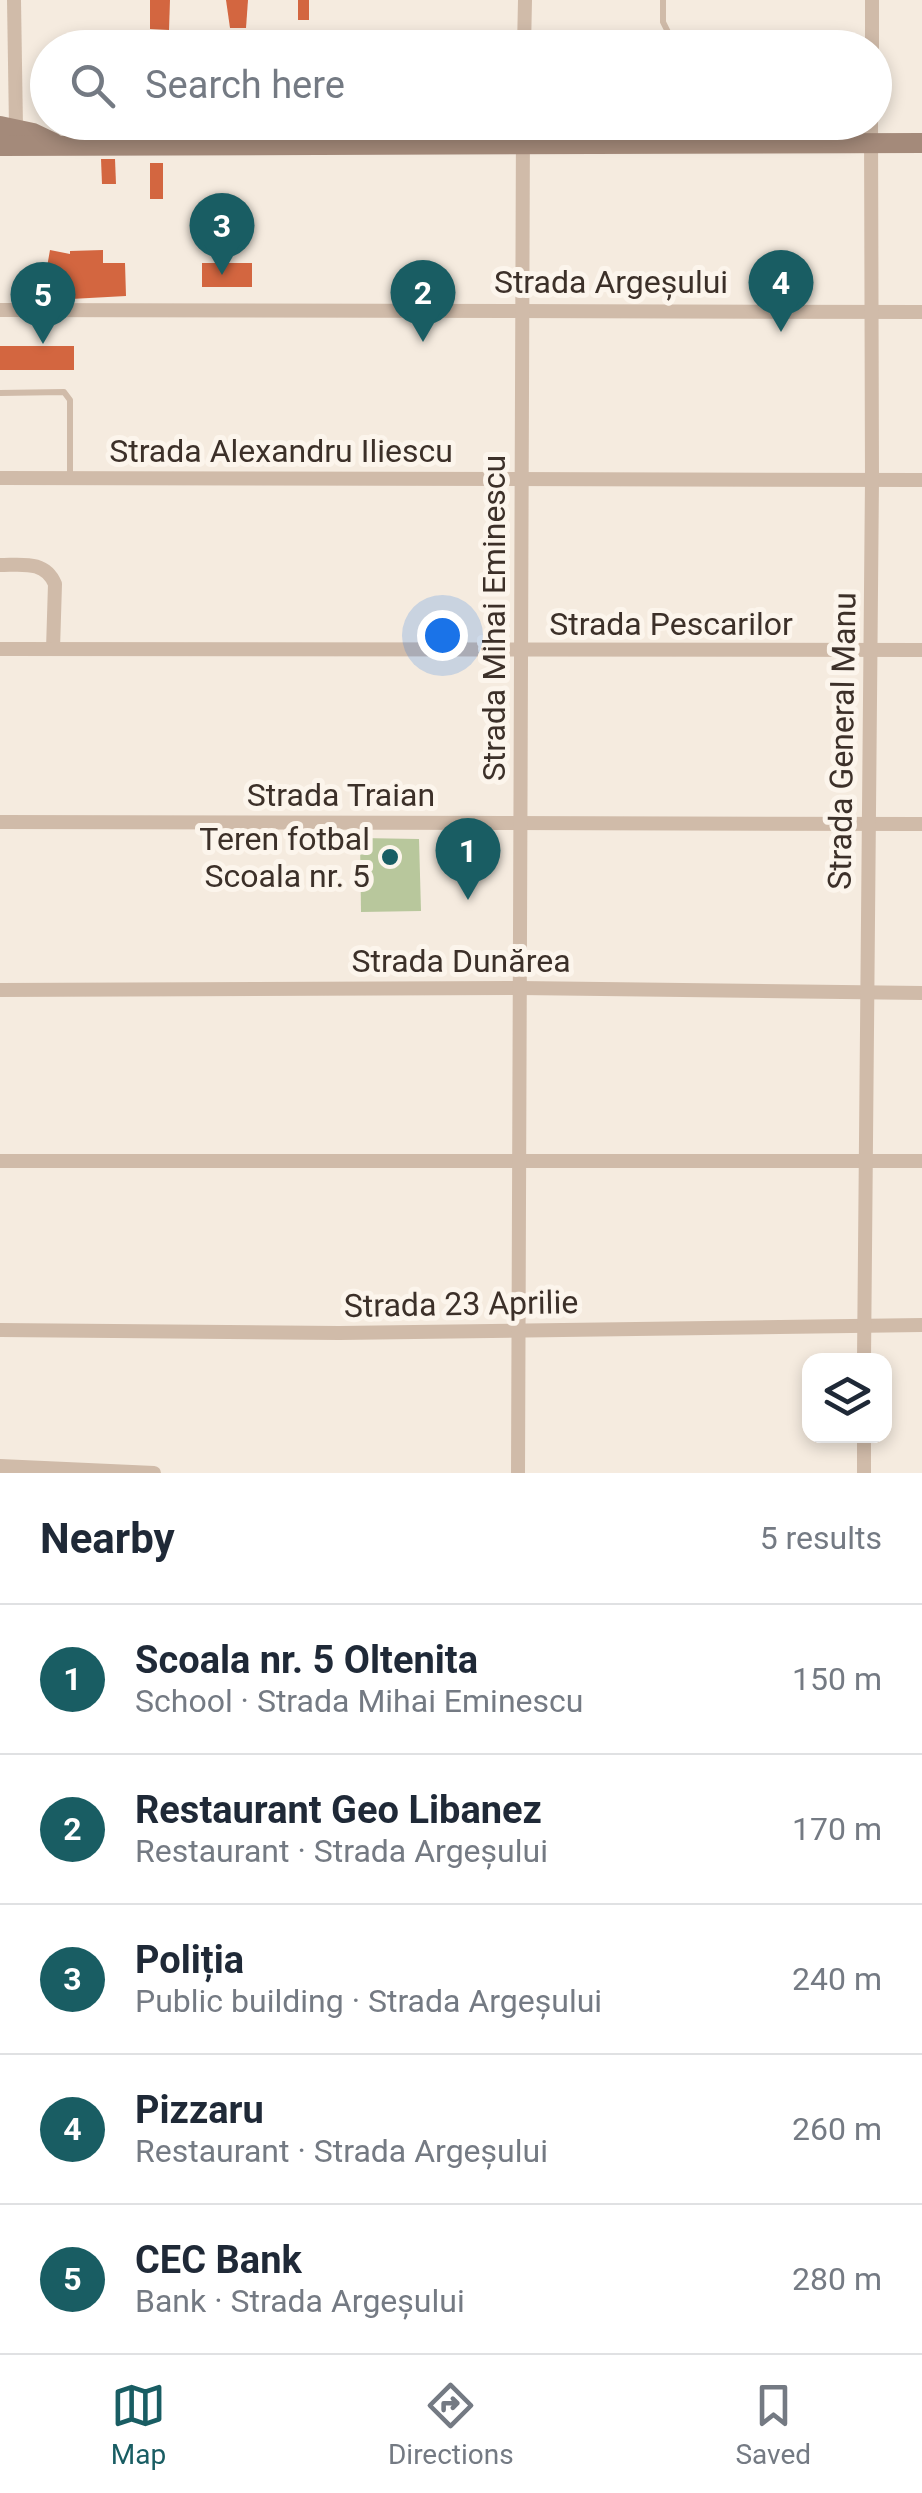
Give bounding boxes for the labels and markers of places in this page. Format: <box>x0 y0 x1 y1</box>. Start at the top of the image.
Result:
pin: 3 <box>190 192 254 275</box>
pin: 4 <box>748 250 814 332</box>
pin: 2 <box>390 260 456 342</box>
pin: 5 <box>10 262 76 344</box>
pin: 1 <box>436 818 500 900</box>
place label: Teren fotbal Scoala nr. 5 <box>199 820 370 895</box>
marker: Teren fotbal Scoala nr. 5 <box>379 846 401 868</box>

